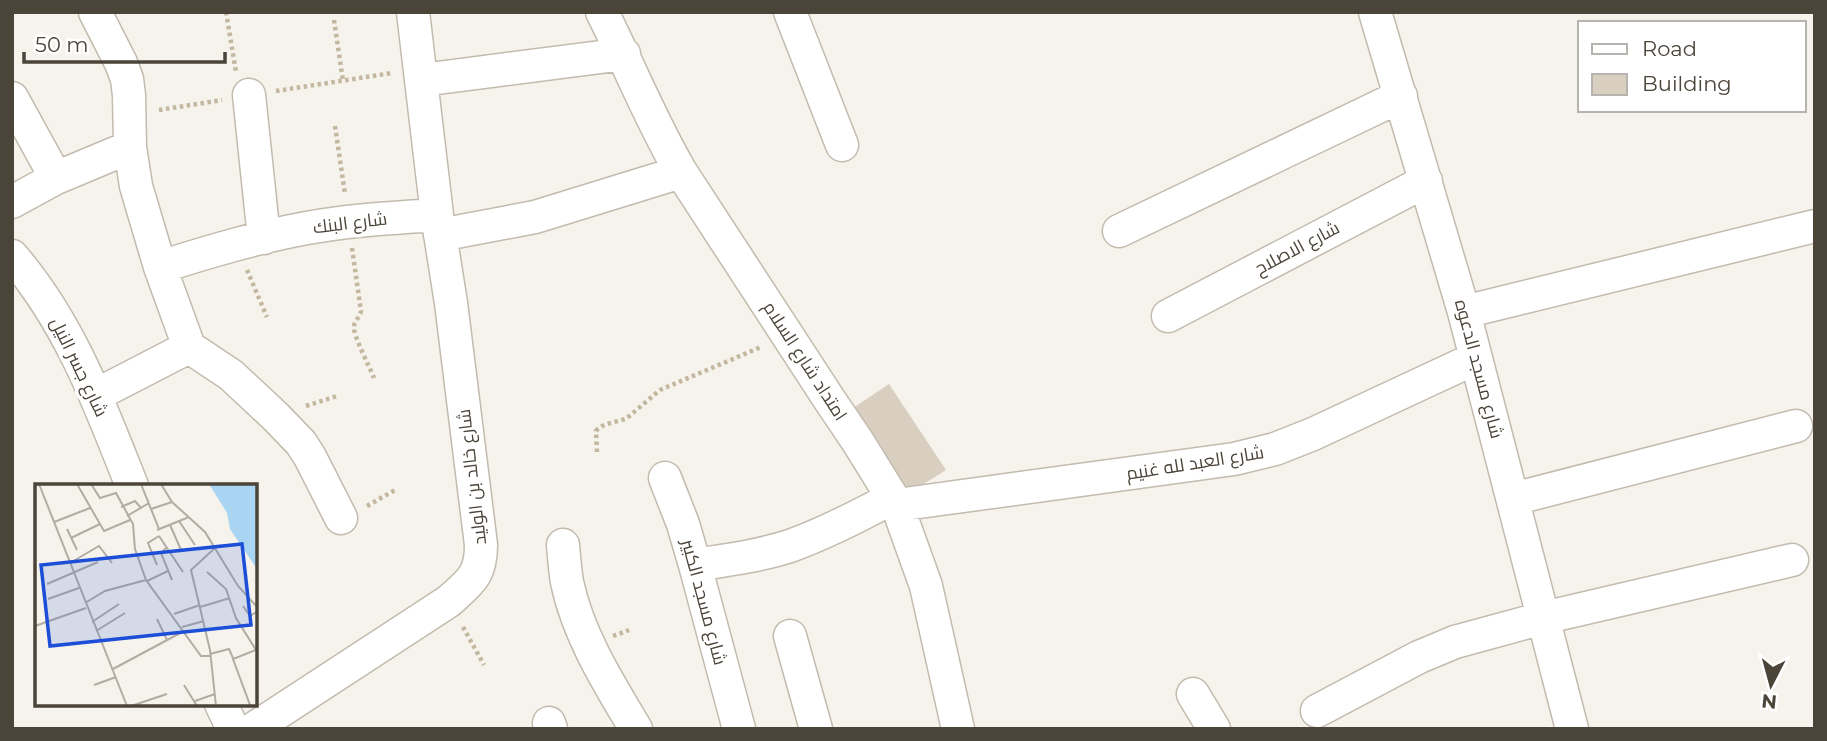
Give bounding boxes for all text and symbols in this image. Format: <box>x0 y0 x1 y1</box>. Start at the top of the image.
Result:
scale bar <box>24 21 226 65</box>
legend <box>1578 21 1806 112</box>
text: 50 m <box>35 32 89 57</box>
text: Road <box>1642 36 1697 61</box>
text: Building <box>1642 71 1732 96</box>
street label: شارع البنك <box>312 208 389 239</box>
street label: شارع الاصلاح <box>1251 216 1344 280</box>
street label: امتداد شارع السلام <box>757 297 852 425</box>
street label: شارع مسجد الدعوه <box>1449 297 1508 441</box>
street label: شارع جسر النيل <box>45 314 113 421</box>
street label: شارع خالد بن الوليد <box>453 408 492 546</box>
street label: شارع العبد لله غنيم <box>1125 441 1266 486</box>
inset map <box>35 484 257 706</box>
street label: شارع مسجد الكبير <box>675 536 731 668</box>
north arrow <box>1736 650 1806 720</box>
text: N <box>1760 689 1778 714</box>

